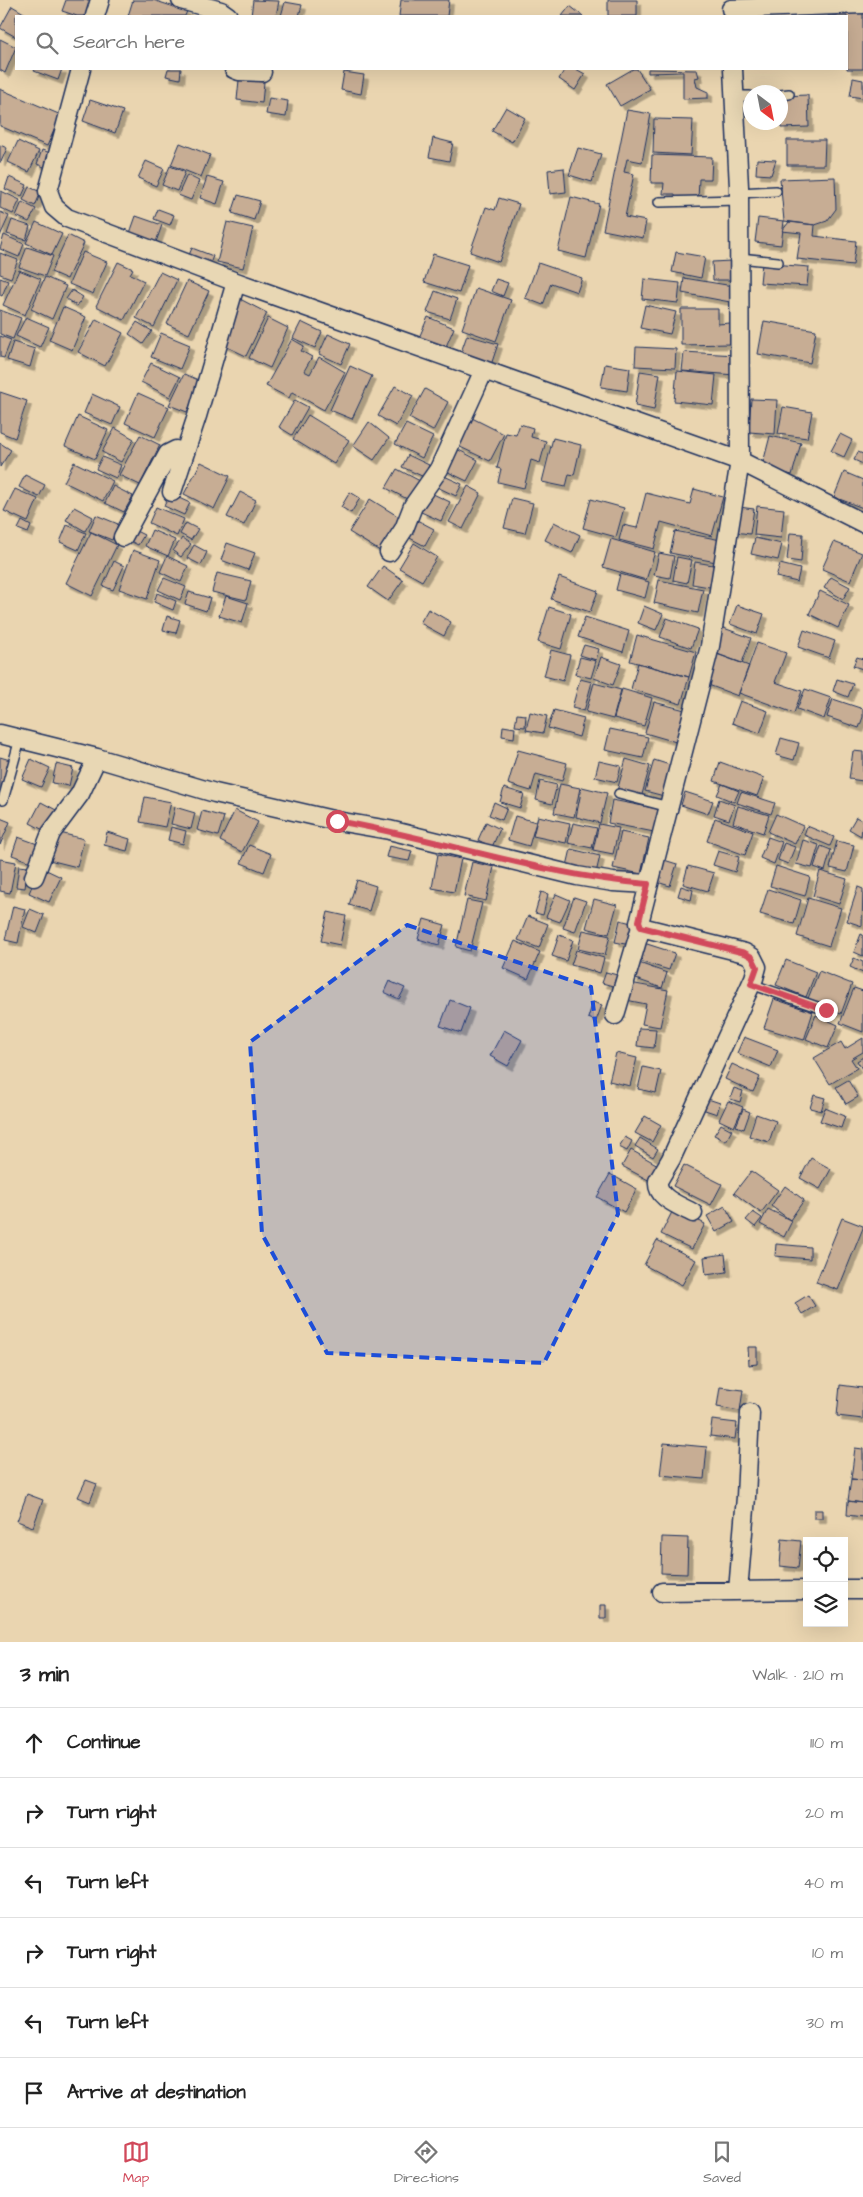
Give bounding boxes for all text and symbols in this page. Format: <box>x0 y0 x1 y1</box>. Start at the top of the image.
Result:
search box <box>15 15 848 70</box>
icon: search <box>33 29 61 57</box>
text: Search here <box>73 29 185 56</box>
north arrow <box>743 85 788 130</box>
route start <box>326 810 349 833</box>
route end <box>815 999 838 1022</box>
map controls <box>803 1537 848 1627</box>
button: locate <box>803 1537 848 1582</box>
button: layers <box>803 1582 848 1627</box>
text: 3 min <box>20 1660 69 1689</box>
text: Walk · 210 m <box>752 1664 843 1686</box>
icon: ahead <box>20 1729 48 1757</box>
text: Continue <box>67 1729 141 1756</box>
text: 110 m <box>810 1732 843 1754</box>
icon: right <box>20 1799 48 1827</box>
text: Turn right <box>67 1799 156 1826</box>
text: 20 m <box>805 1802 843 1824</box>
icon: left <box>20 1869 48 1897</box>
text: Turn left <box>67 1869 148 1896</box>
text: 40 m <box>803 1872 843 1894</box>
icon: right <box>20 1939 48 1967</box>
text: Turn right <box>67 1939 156 1966</box>
text: 10 m <box>812 1942 843 1964</box>
icon: left <box>20 2009 48 2037</box>
text: Turn left <box>67 2009 148 2036</box>
text: 30 m <box>806 2012 843 2034</box>
icon: arrive <box>20 2079 48 2107</box>
text: Arrive at destination <box>67 2079 246 2106</box>
tab: Map <box>122 2138 150 2188</box>
tab: Directions <box>394 2138 459 2188</box>
tab: Saved <box>703 2138 741 2188</box>

